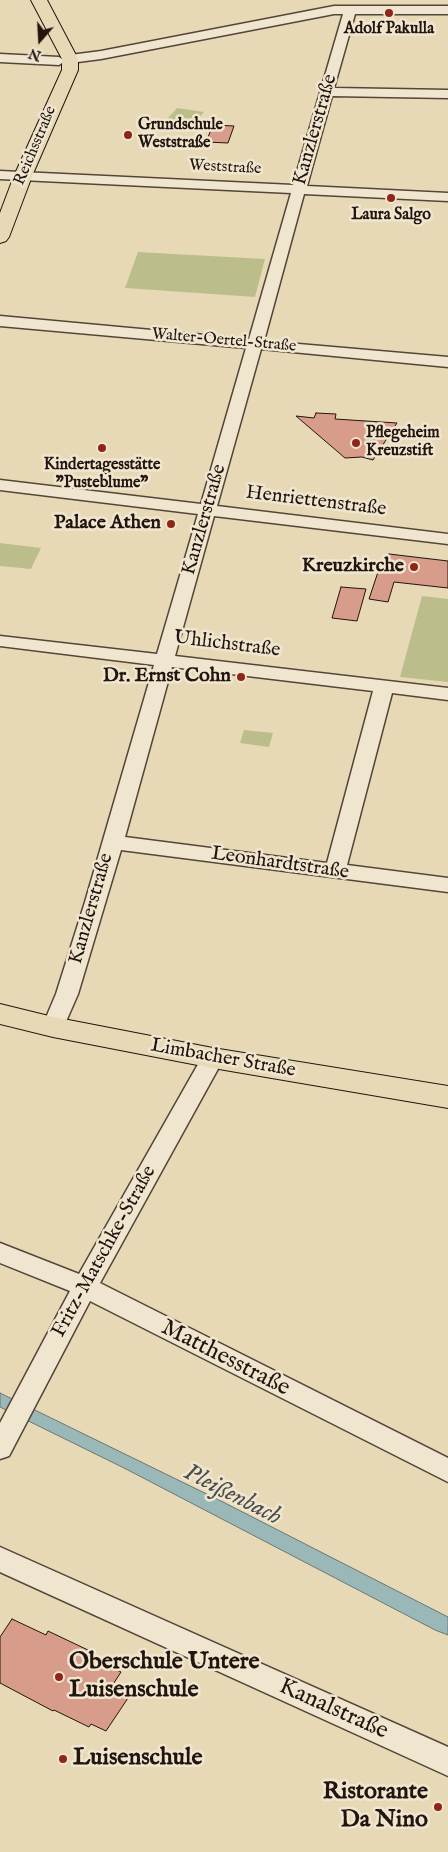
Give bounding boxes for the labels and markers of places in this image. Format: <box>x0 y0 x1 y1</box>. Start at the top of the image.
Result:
marker: Adolf Pakulla <box>383 7 395 19</box>
place label: Adolf Pakulla <box>344 20 434 40</box>
place label: Grundschule Weststraße <box>138 116 223 154</box>
marker: Grundschule Weststraße <box>122 129 134 141</box>
marker: Laura Salgo <box>385 192 397 204</box>
place label: Laura Salgo <box>351 206 431 226</box>
place label: Pflegeheim Kreuzstift <box>366 424 440 462</box>
marker: Pflegeheim Kreuzstift <box>350 437 362 449</box>
marker: Kindertagesstätte "Pusteblume" <box>96 442 108 454</box>
place label: Kindertagesstätte "Pusteblume" <box>44 456 160 494</box>
place label: Palace Athen <box>54 512 161 536</box>
marker: Palace Athen <box>165 518 177 530</box>
place label: Kreuzkirche <box>302 555 404 579</box>
marker: Kreuzkirche <box>408 561 420 573</box>
place label: Dr. Ernst Cohn <box>103 665 231 689</box>
marker: Dr. Ernst Cohn <box>235 671 247 683</box>
place label: Oberschule Untere Luisenschule <box>69 1649 260 1705</box>
marker: Oberschule Untere Luisenschule <box>53 1671 65 1683</box>
place label: Luisenschule <box>73 1745 202 1773</box>
marker: Luisenschule <box>57 1753 69 1765</box>
place label: Ristorante Da Nino <box>323 1779 428 1835</box>
marker: Ristorante Da Nino <box>432 1801 444 1813</box>

